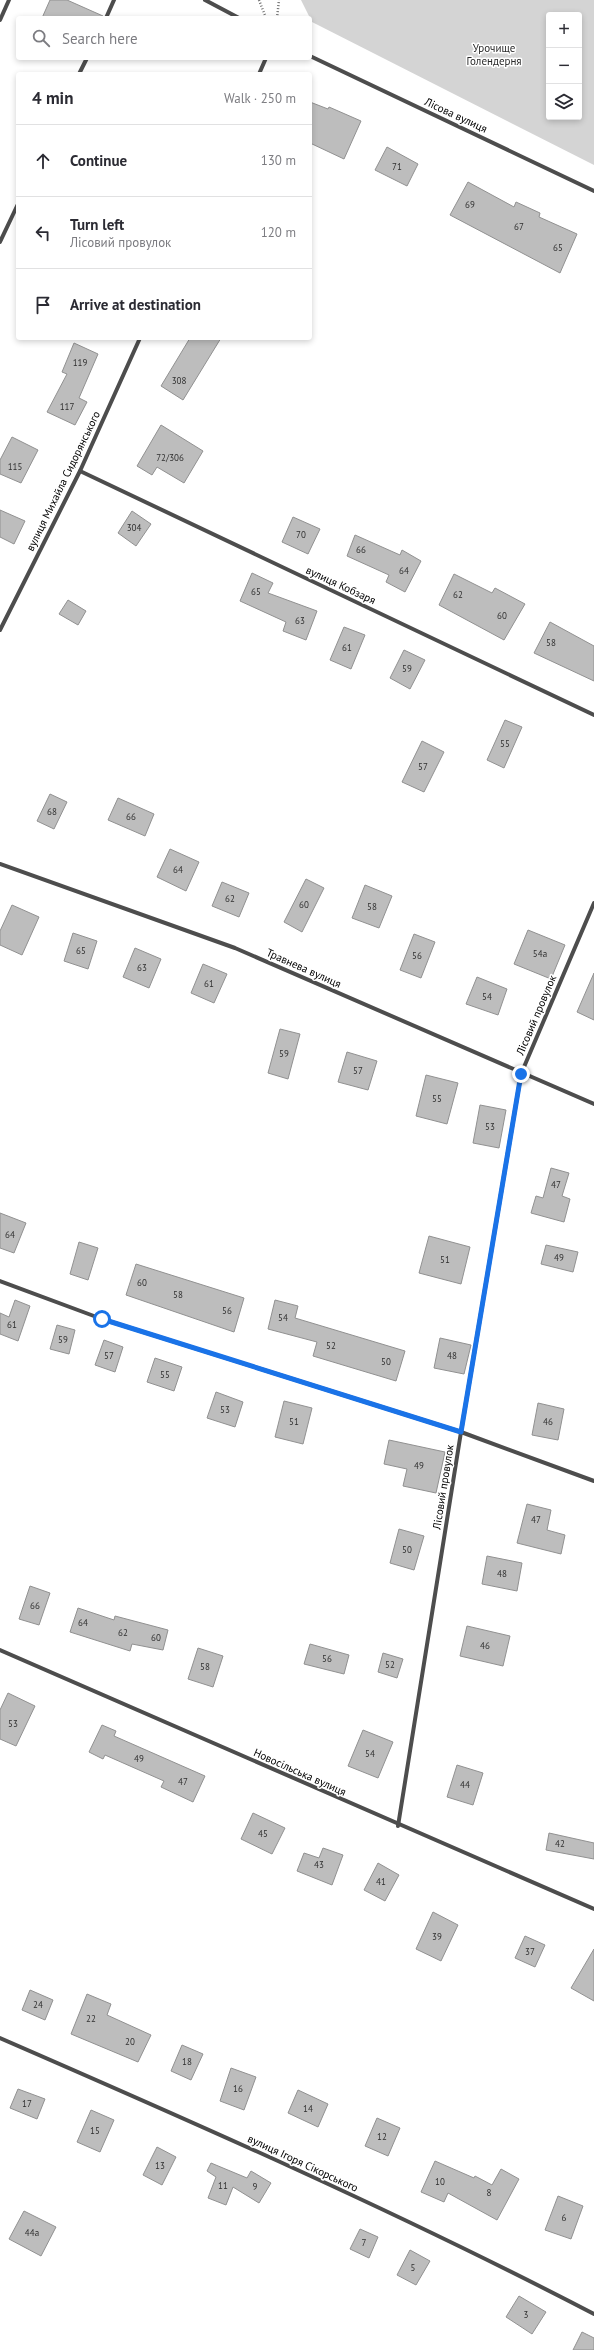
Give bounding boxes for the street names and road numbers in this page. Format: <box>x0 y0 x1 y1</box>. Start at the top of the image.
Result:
street label: Лісова вулиця <box>422 94 490 136</box>
street label: вулиця Михайла Сидорянського <box>23 409 103 553</box>
street label: вулиця Кобзаря <box>304 563 378 607</box>
street label: Травнева вулиця <box>264 945 344 991</box>
street label: Лісовий провулок <box>512 972 559 1058</box>
street label: Лісовий провулок <box>429 1443 457 1531</box>
street label: Новосільська вулиця <box>251 1745 349 1799</box>
street label: вулиця Ігоря Сікорського <box>245 2131 361 2195</box>

